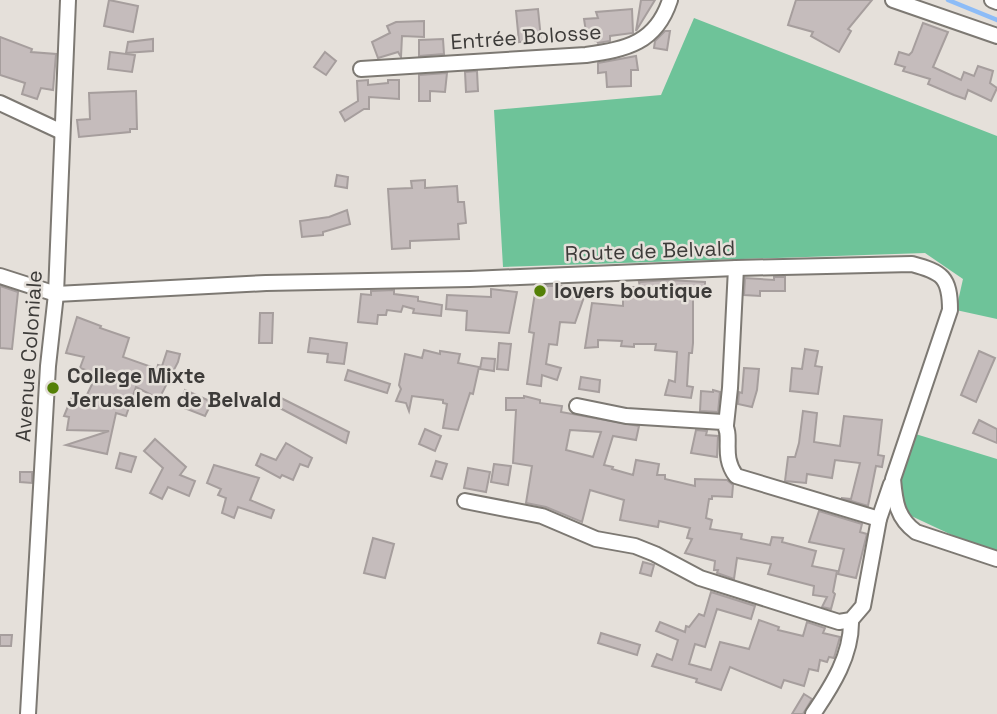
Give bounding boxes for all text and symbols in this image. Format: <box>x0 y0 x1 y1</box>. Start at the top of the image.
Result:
street label: Entrée Bolosse <box>449 18 602 55</box>
street label: Route de Belvald <box>564 234 736 267</box>
street label: Avenue Coloniale <box>9 269 48 443</box>
place label: lovers boutique <box>554 277 713 304</box>
marker: lovers boutique <box>532 283 548 299</box>
place label: College Mixte Jerusalem de Belvald <box>67 362 281 413</box>
marker: College Mixte Jerusalem de Belvald <box>45 380 61 396</box>

